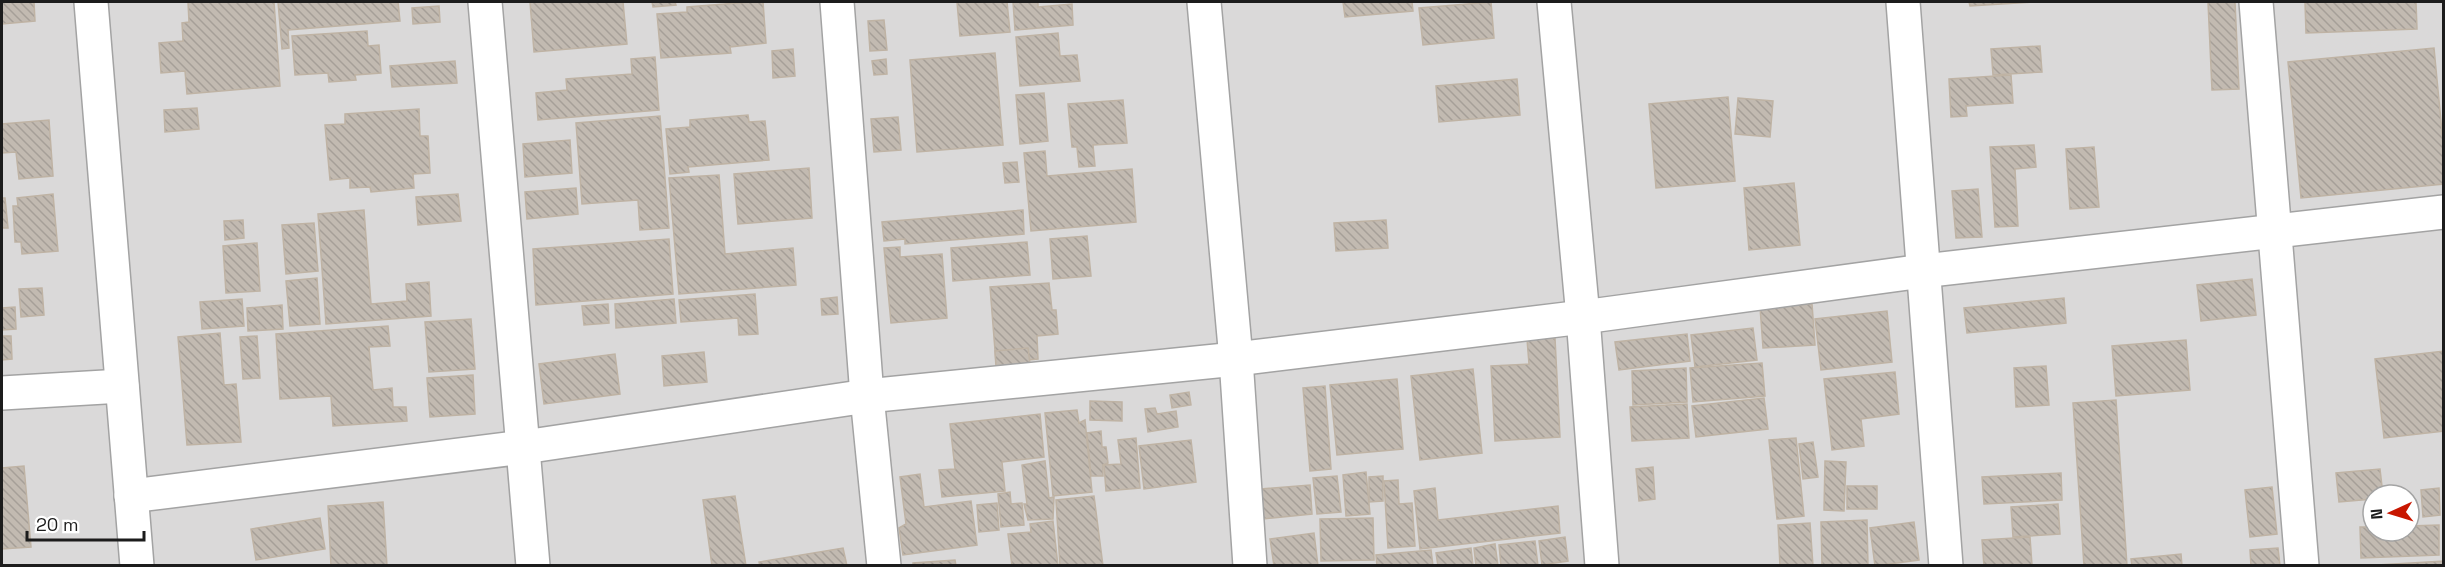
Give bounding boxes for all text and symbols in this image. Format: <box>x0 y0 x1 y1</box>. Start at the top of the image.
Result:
north arrow <box>2361 483 2421 543</box>
scale bar <box>27 504 144 542</box>
text: N <box>2366 508 2387 520</box>
text: 20 m <box>36 513 79 536</box>

